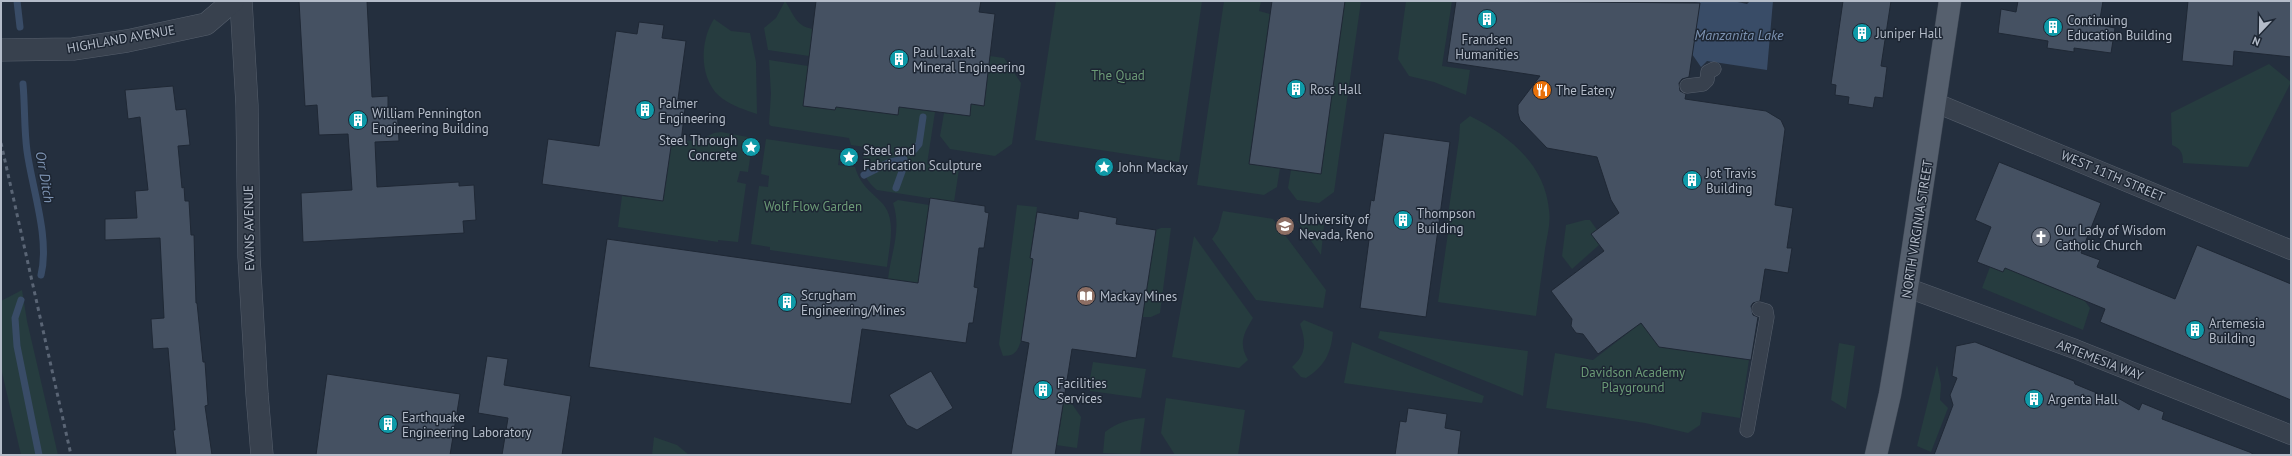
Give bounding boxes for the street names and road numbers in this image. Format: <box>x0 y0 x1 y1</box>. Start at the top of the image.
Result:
street label: HIGHLAND AVENUE <box>66 21 176 57</box>
street label: WEST 11TH STREET <box>2058 146 2168 206</box>
street label: NORTH VIRGINIA STREET <box>1898 159 1936 299</box>
street label: EVANS AVENUE <box>240 185 258 271</box>
street label: ARTEMESIA WAY <box>2054 336 2146 385</box>

